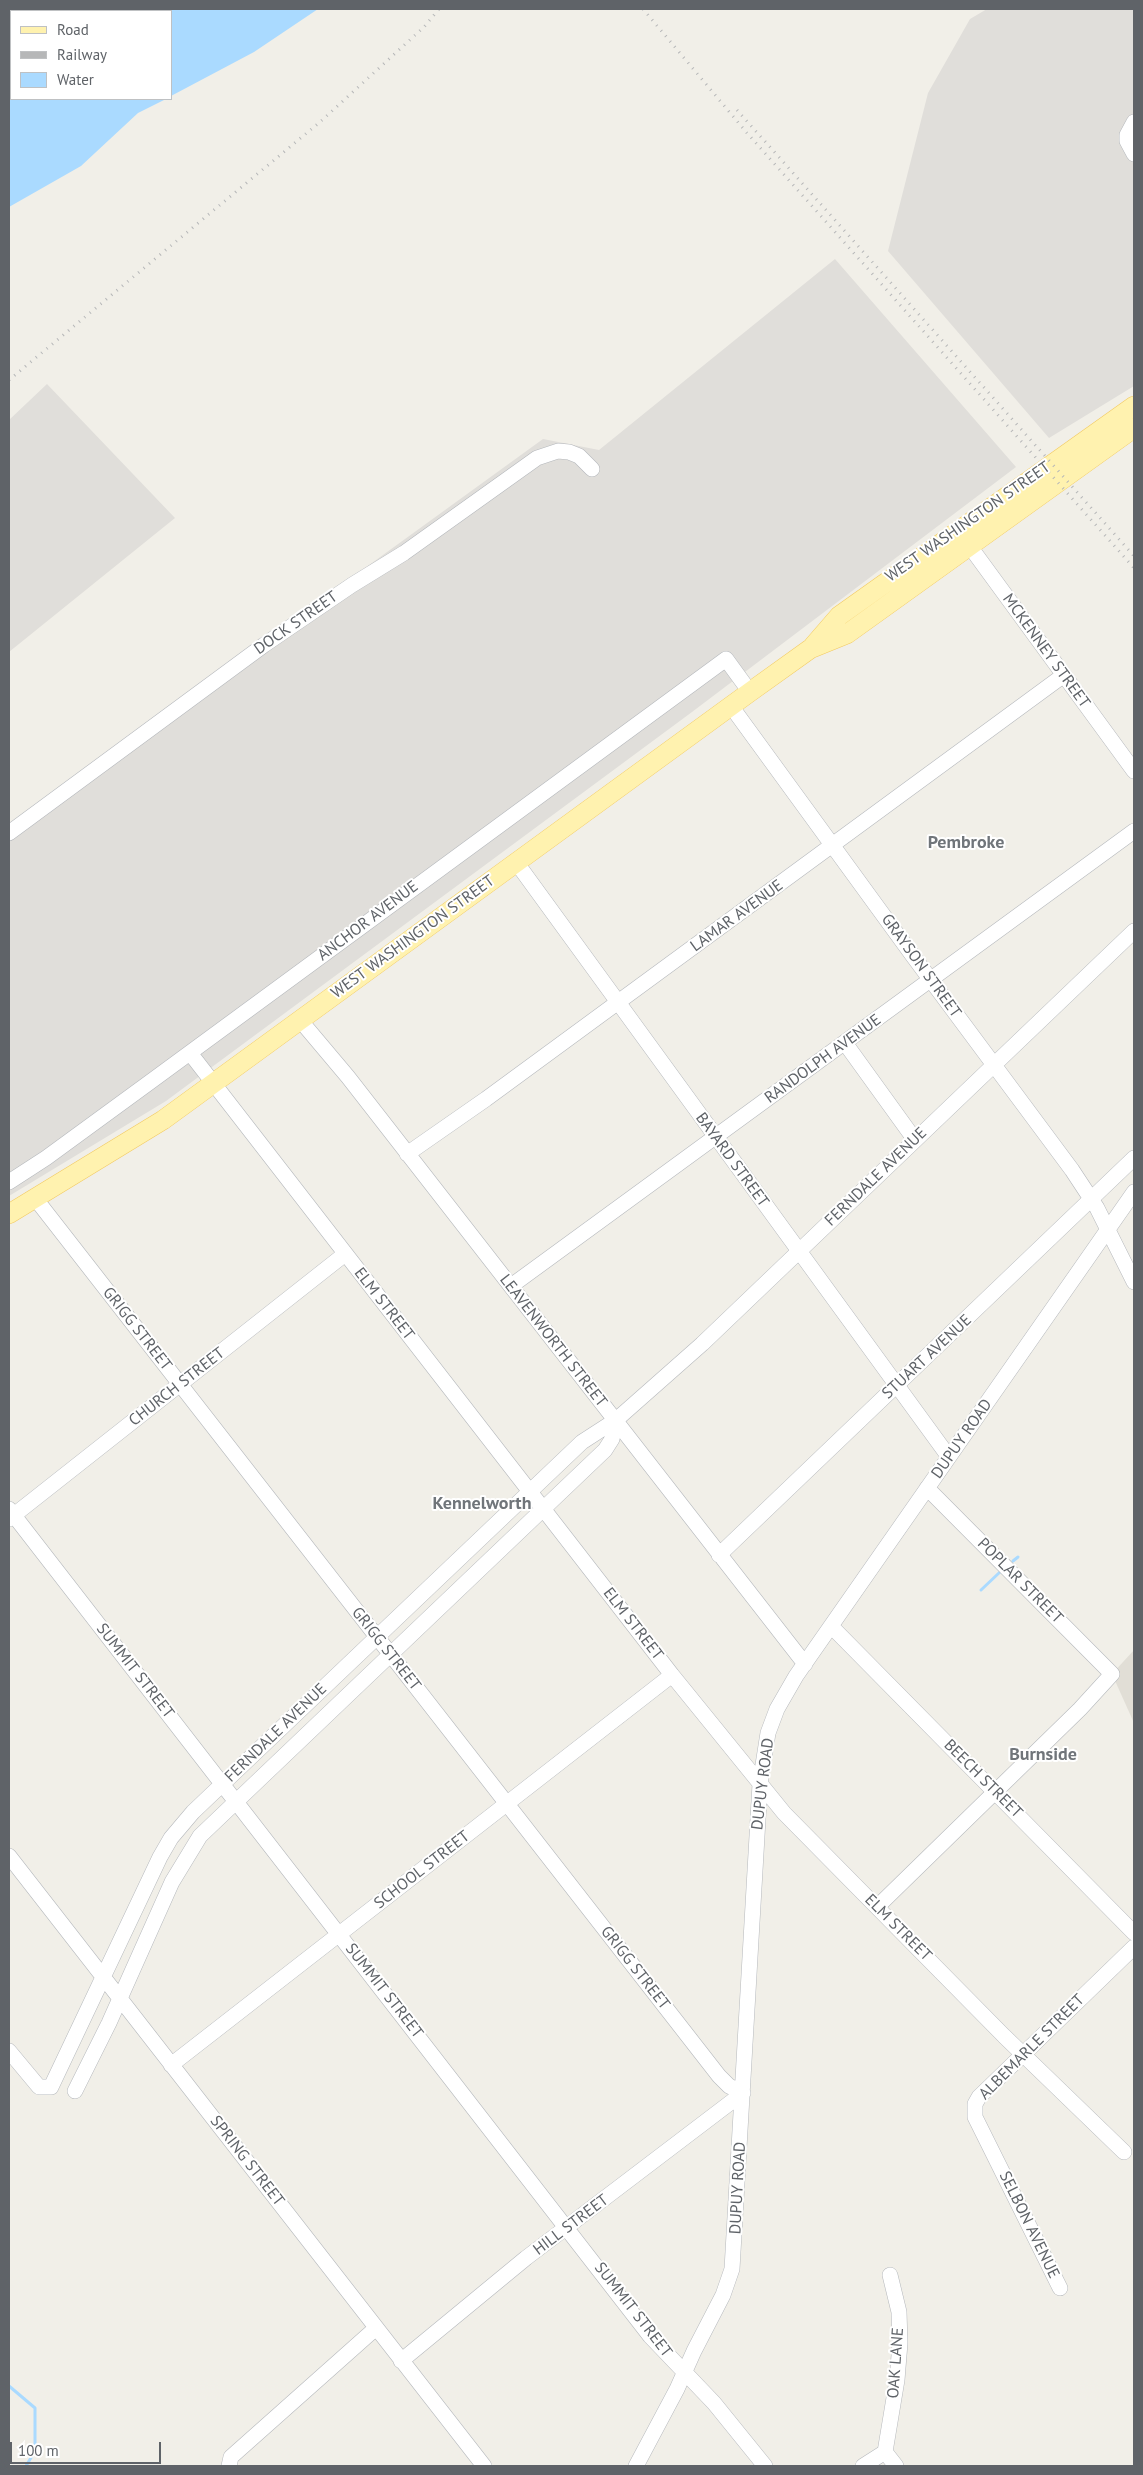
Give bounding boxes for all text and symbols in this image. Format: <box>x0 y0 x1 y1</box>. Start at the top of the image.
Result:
legend <box>10 10 172 100</box>
text: Road <box>57 20 89 39</box>
text: Railway <box>57 45 107 64</box>
text: Water <box>57 70 94 89</box>
street label: WEST WASHINGTON STREET <box>882 458 1054 586</box>
street label: DOCK STREET <box>251 587 341 659</box>
street label: MCKENNEY STREET <box>998 590 1094 712</box>
district label: Pembroke <box>928 832 1004 854</box>
street label: WEST WASHINGTON STREET <box>328 871 498 1003</box>
street label: LAMAR AVENUE <box>687 876 787 956</box>
street label: ANCHOR AVENUE <box>314 877 422 965</box>
street label: GRAYSON STREET <box>877 910 965 1022</box>
street label: RANDOLPH AVENUE <box>761 1010 885 1108</box>
street label: BAYARD STREET <box>691 1109 773 1211</box>
street label: FERNDALE AVENUE <box>821 1124 931 1230</box>
street label: ELM STREET <box>350 1264 418 1344</box>
street label: LEAVENWORTH STREET <box>495 1271 611 1411</box>
street label: GRIGG STREET <box>98 1283 176 1375</box>
street label: STUART AVENUE <box>878 1311 976 1403</box>
street label: CHURCH STREET <box>125 1344 229 1430</box>
street label: DUPUY ROAD <box>928 1396 996 1482</box>
district label: Kennelworth <box>433 1493 531 1515</box>
street label: POPLAR STREET <box>973 1534 1067 1628</box>
street label: ELM STREET <box>599 1584 667 1664</box>
street label: GRIGG STREET <box>347 1603 425 1695</box>
street label: SUMMIT STREET <box>92 1620 178 1722</box>
street label: FERNDALE AVENUE <box>221 1680 331 1786</box>
street label: BEECH STREET <box>940 1736 1026 1822</box>
street label: DUPUY ROAD <box>748 1737 778 1831</box>
district label: Burnside <box>1009 1744 1077 1766</box>
street label: SCHOOL STREET <box>370 1827 474 1913</box>
street label: ELM STREET <box>861 1891 935 1965</box>
street label: GRIGG STREET <box>596 1922 674 2014</box>
street label: SUMMIT STREET <box>341 1940 427 2042</box>
street label: ALBEMARLE STREET <box>975 1990 1089 2104</box>
street label: SPRING STREET <box>206 2112 288 2210</box>
street label: DUPUY ROAD <box>726 2141 750 2235</box>
street label: SELBON AVENUE <box>995 2168 1063 2282</box>
street label: HILL STREET <box>530 2191 612 2259</box>
street label: SUMMIT STREET <box>590 2259 676 2361</box>
street label: OAK LANE <box>884 2327 908 2399</box>
scale bar <box>12 2432 164 2464</box>
text: 100 m <box>18 2441 59 2460</box>

